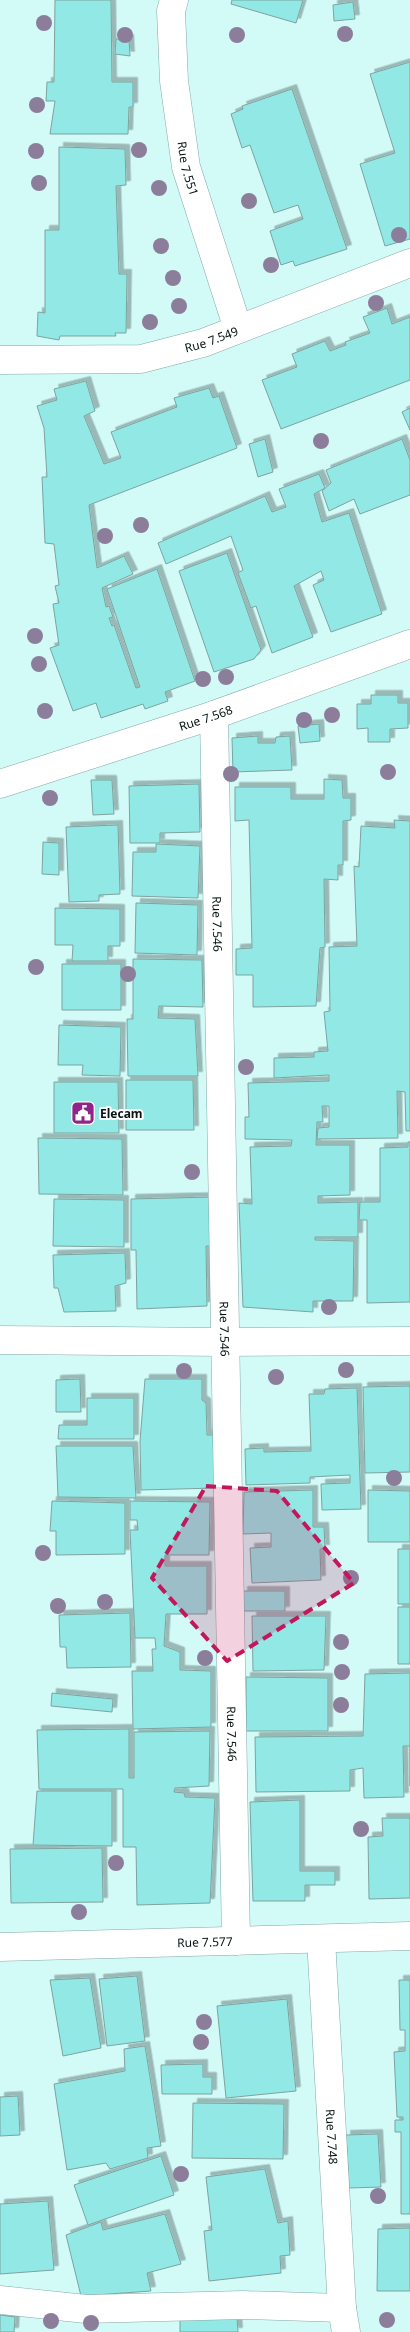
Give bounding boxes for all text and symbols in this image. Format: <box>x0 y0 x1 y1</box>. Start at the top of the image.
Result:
street label: Rue 7.551 <box>174 140 203 198</box>
street label: Rue 7.549 <box>183 322 240 356</box>
street label: Rue 7.568 <box>177 701 235 734</box>
street label: Rue 7.546 <box>209 896 227 952</box>
public building icon: Elecam <box>70 1100 96 1126</box>
place label: Elecam <box>100 1105 143 1122</box>
street label: Rue 7.546 <box>216 1301 234 1357</box>
street label: Rue 7.546 <box>223 1706 241 1762</box>
street label: Rue 7.577 <box>177 1932 233 1951</box>
street label: Rue 7.748 <box>322 2108 342 2165</box>

